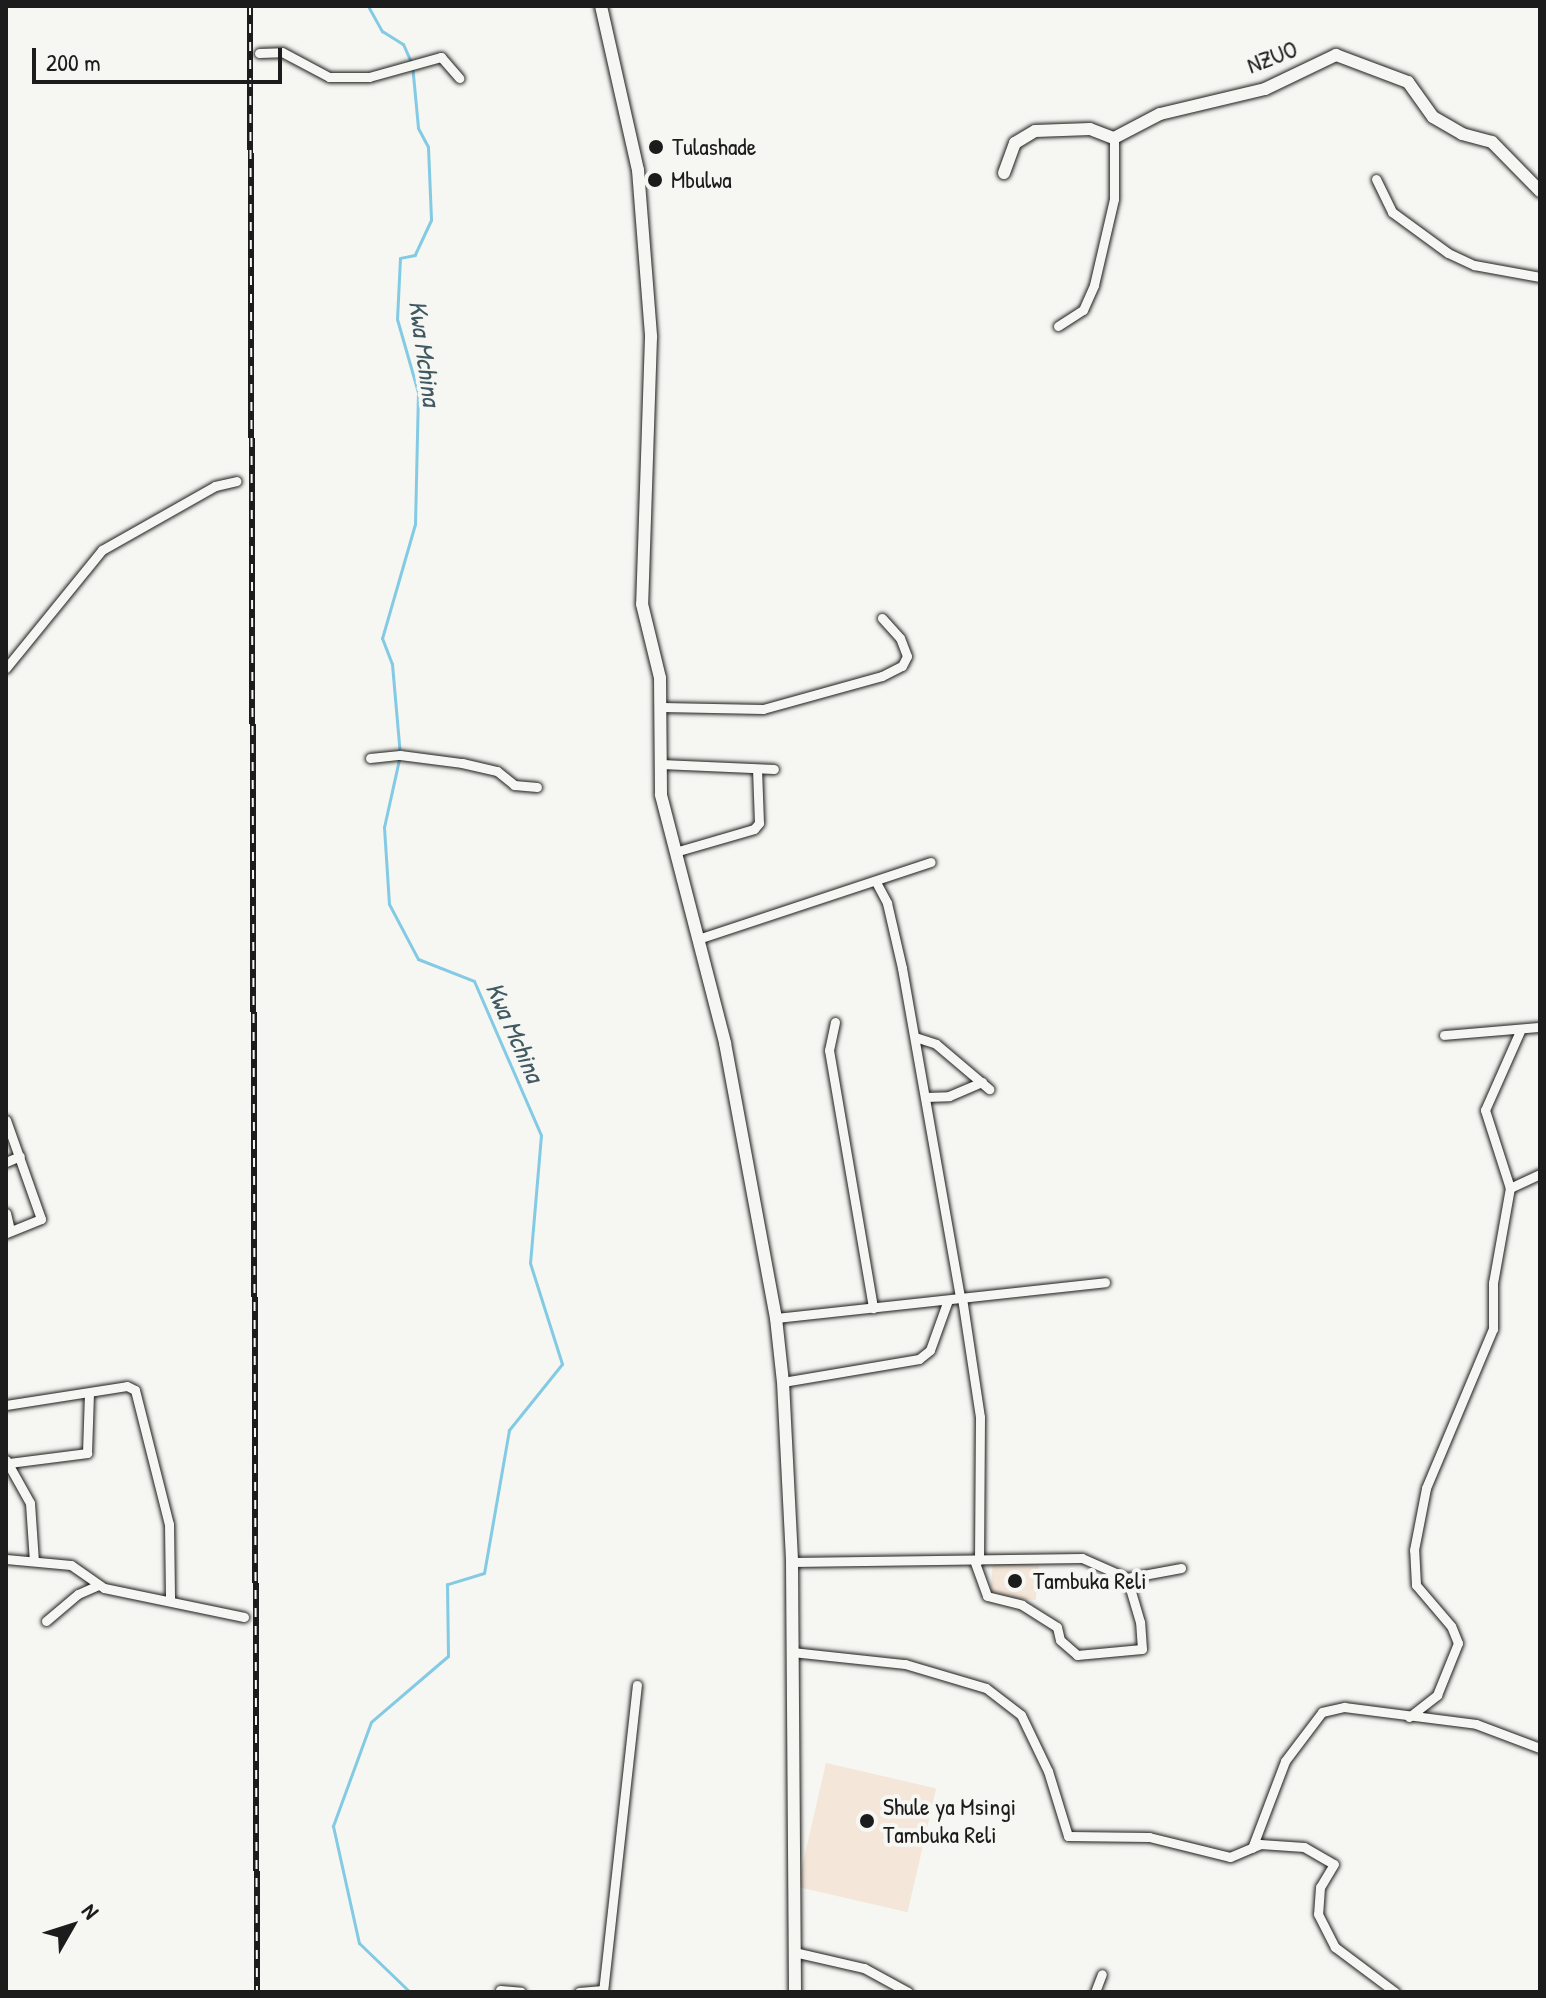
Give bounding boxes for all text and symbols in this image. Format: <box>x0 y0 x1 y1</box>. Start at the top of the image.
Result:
scale bar <box>36 32 286 82</box>
street label: NZUO <box>1243 34 1301 80</box>
text: 200 m <box>46 46 101 78</box>
place label: Tulashade <box>672 133 756 161</box>
marker: Tulashade <box>647 138 665 156</box>
place label: Mbulwa <box>671 166 732 194</box>
marker: Mbulwa <box>646 171 664 189</box>
water label: Kwa Mchina <box>402 298 448 408</box>
water label: Kwa Mchina <box>479 977 551 1087</box>
place label: Tambuka Reli <box>1033 1567 1147 1595</box>
marker: Tambuka Reli <box>1004 1570 1026 1592</box>
place label: Shule ya Msingi Tambuka Reli <box>883 1793 1016 1849</box>
marker: Shule ya Msingi Tambuka Reli <box>858 1812 876 1830</box>
north arrow <box>32 1886 112 1966</box>
text: N <box>75 1897 106 1925</box>

